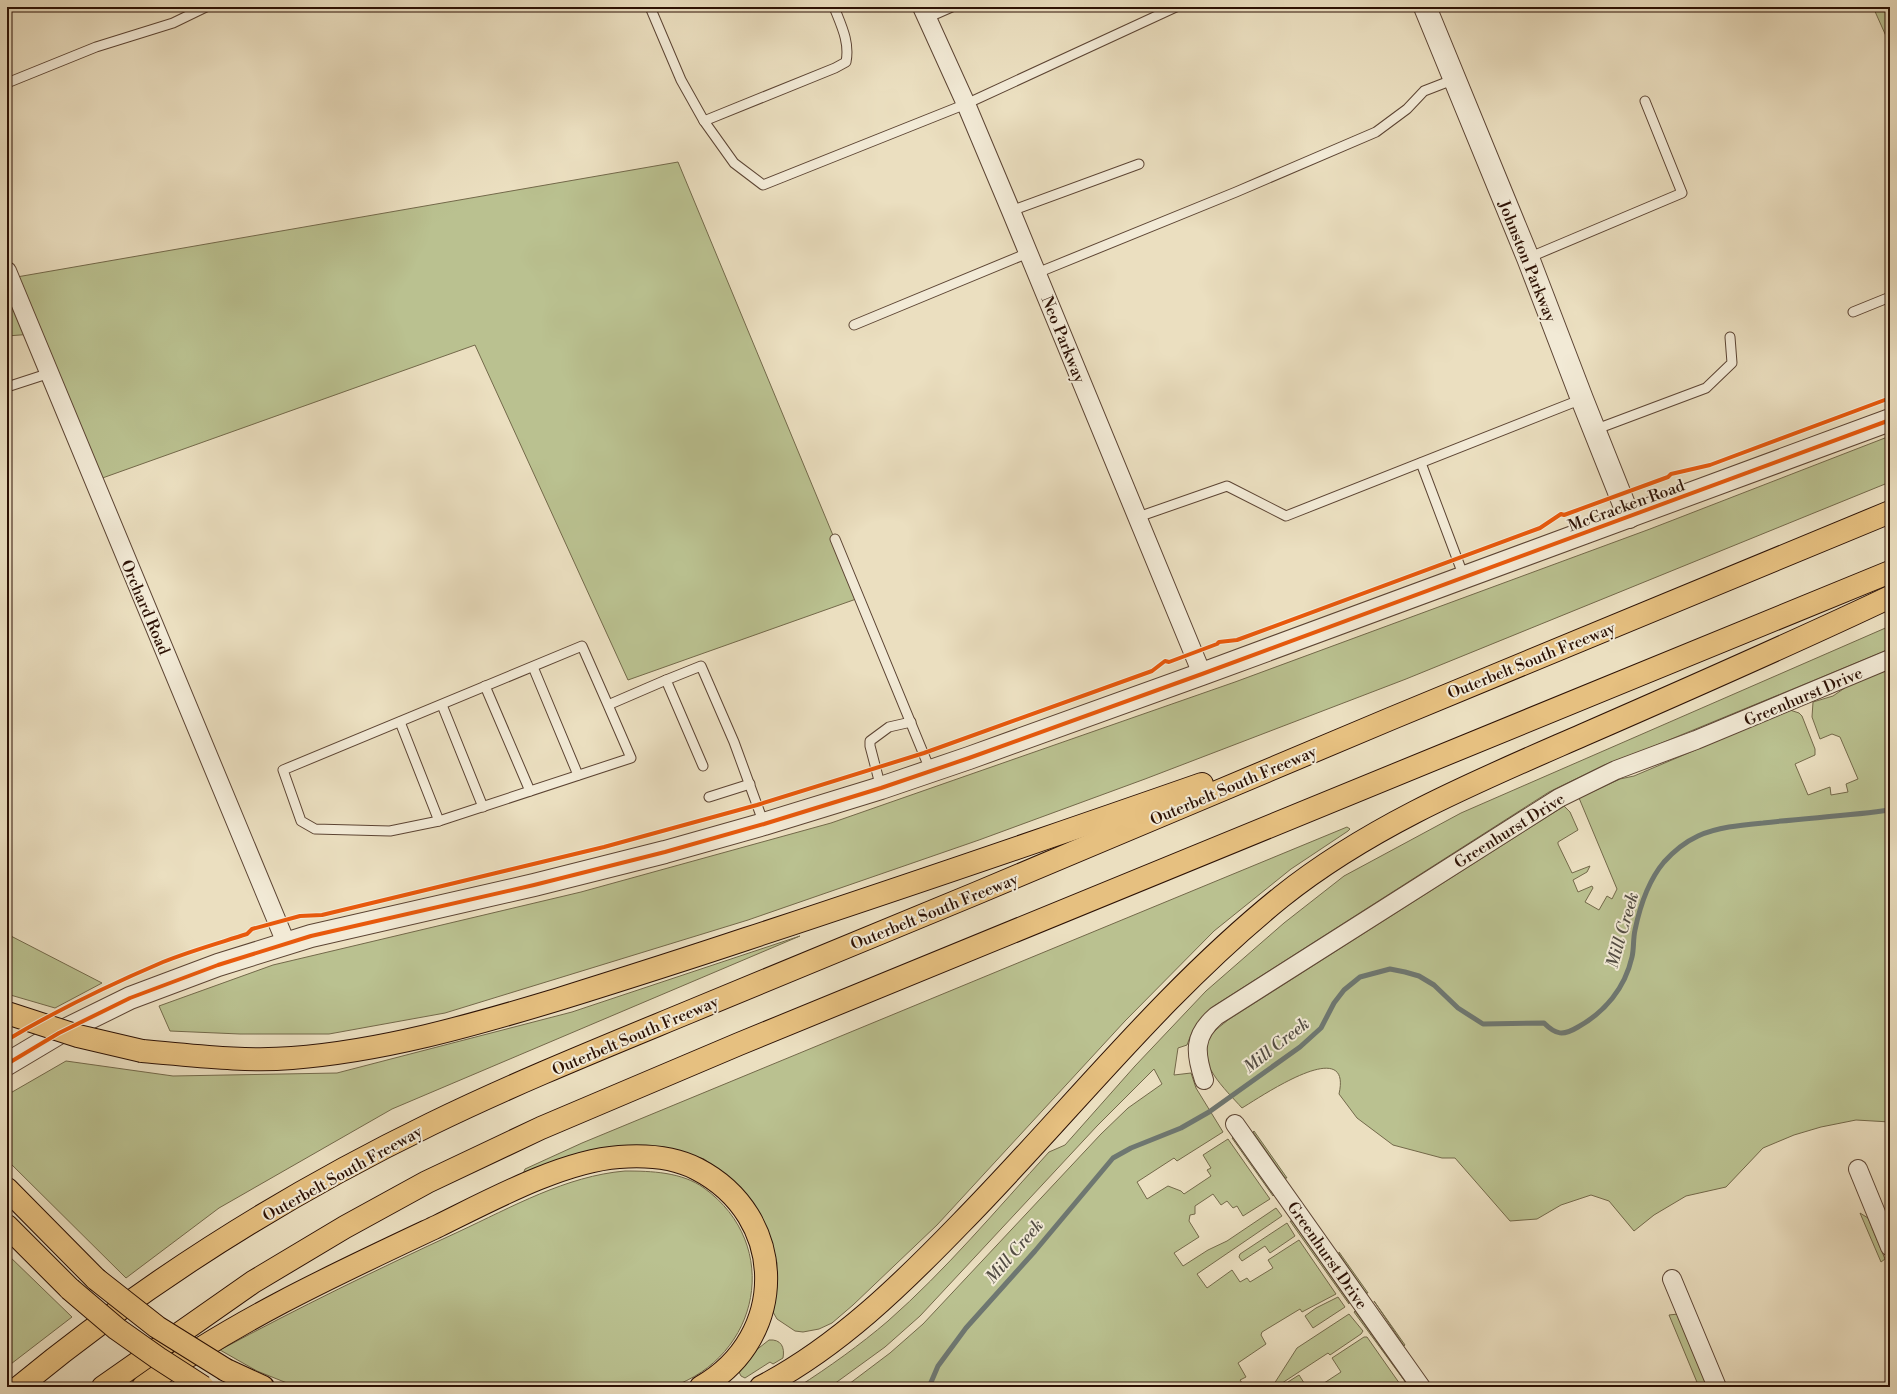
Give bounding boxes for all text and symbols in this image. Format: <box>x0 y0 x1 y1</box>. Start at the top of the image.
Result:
street label: Johnston Parkway <box>1493 197 1561 325</box>
street label: Neo Parkway <box>1037 293 1090 386</box>
street label: McCracken Road <box>1565 476 1687 536</box>
street label: Orchard Road <box>116 557 174 658</box>
street label: Outerbelt South Freeway <box>1445 618 1618 704</box>
street label: Greenhurst Drive <box>1741 663 1866 731</box>
street label: Outerbelt South Freeway <box>1147 742 1320 830</box>
street label: Greenhurst Drive <box>1451 789 1569 873</box>
street label: Outerbelt South Freeway <box>848 869 1021 955</box>
water label: Mill Creek <box>1602 890 1644 971</box>
street label: Outerbelt South Freeway <box>549 992 722 1080</box>
water label: Mill Creek <box>1239 1013 1314 1079</box>
street label: Outerbelt South Freeway <box>259 1122 426 1226</box>
street label: Greenhurst Drive <box>1283 1198 1372 1313</box>
water label: Mill Creek <box>981 1215 1049 1288</box>

